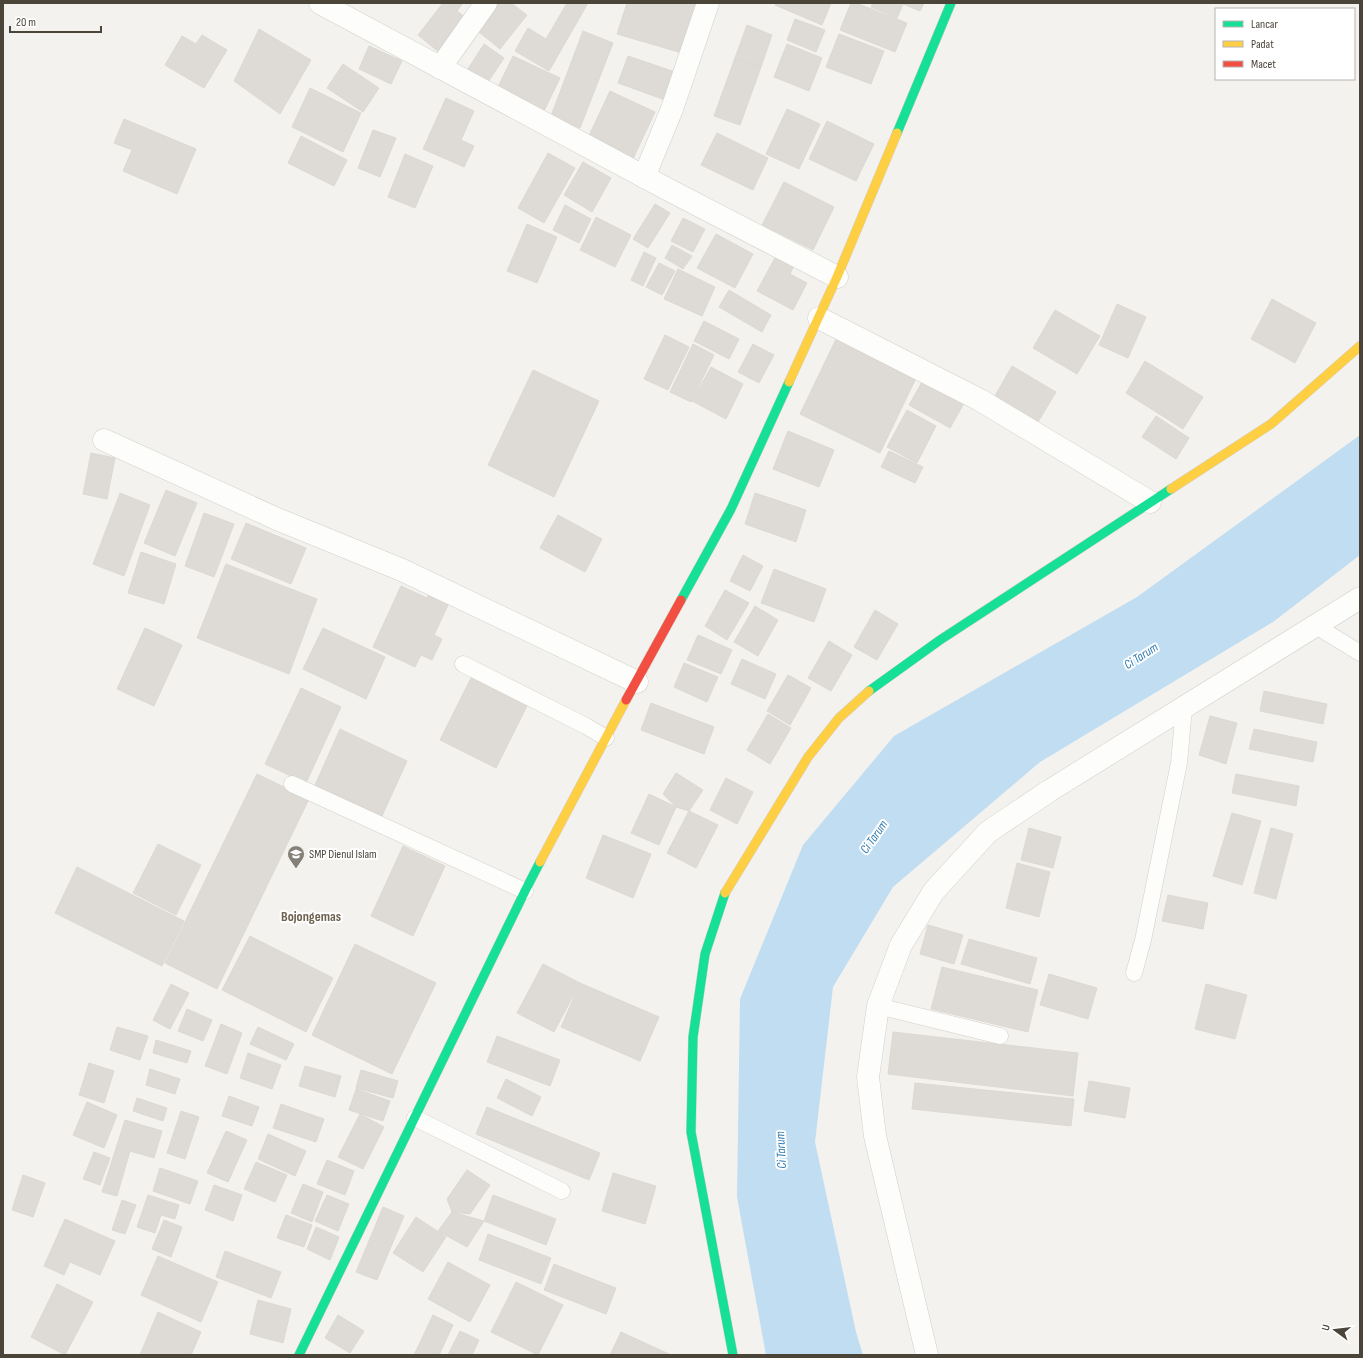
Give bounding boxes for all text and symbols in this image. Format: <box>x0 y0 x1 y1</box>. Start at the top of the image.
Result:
scale bar <box>10 8 101 34</box>
legend <box>1215 8 1355 80</box>
text: 20 m <box>16 15 36 30</box>
text: Lancar <box>1251 17 1278 32</box>
text: Padat <box>1251 37 1274 52</box>
text: Macet <box>1251 57 1276 72</box>
water label: Ci Tarum <box>1121 639 1161 673</box>
water label: Ci Tarum <box>857 817 891 857</box>
school or university icon: SMP Dienul Islam <box>286 844 306 869</box>
place label: SMP Dienul Islam <box>309 847 377 862</box>
district label: Bojongemas <box>281 908 341 925</box>
water label: Ci Tarum <box>772 1131 790 1169</box>
north arrow <box>1315 1310 1355 1350</box>
text: U <box>1319 1323 1333 1332</box>

